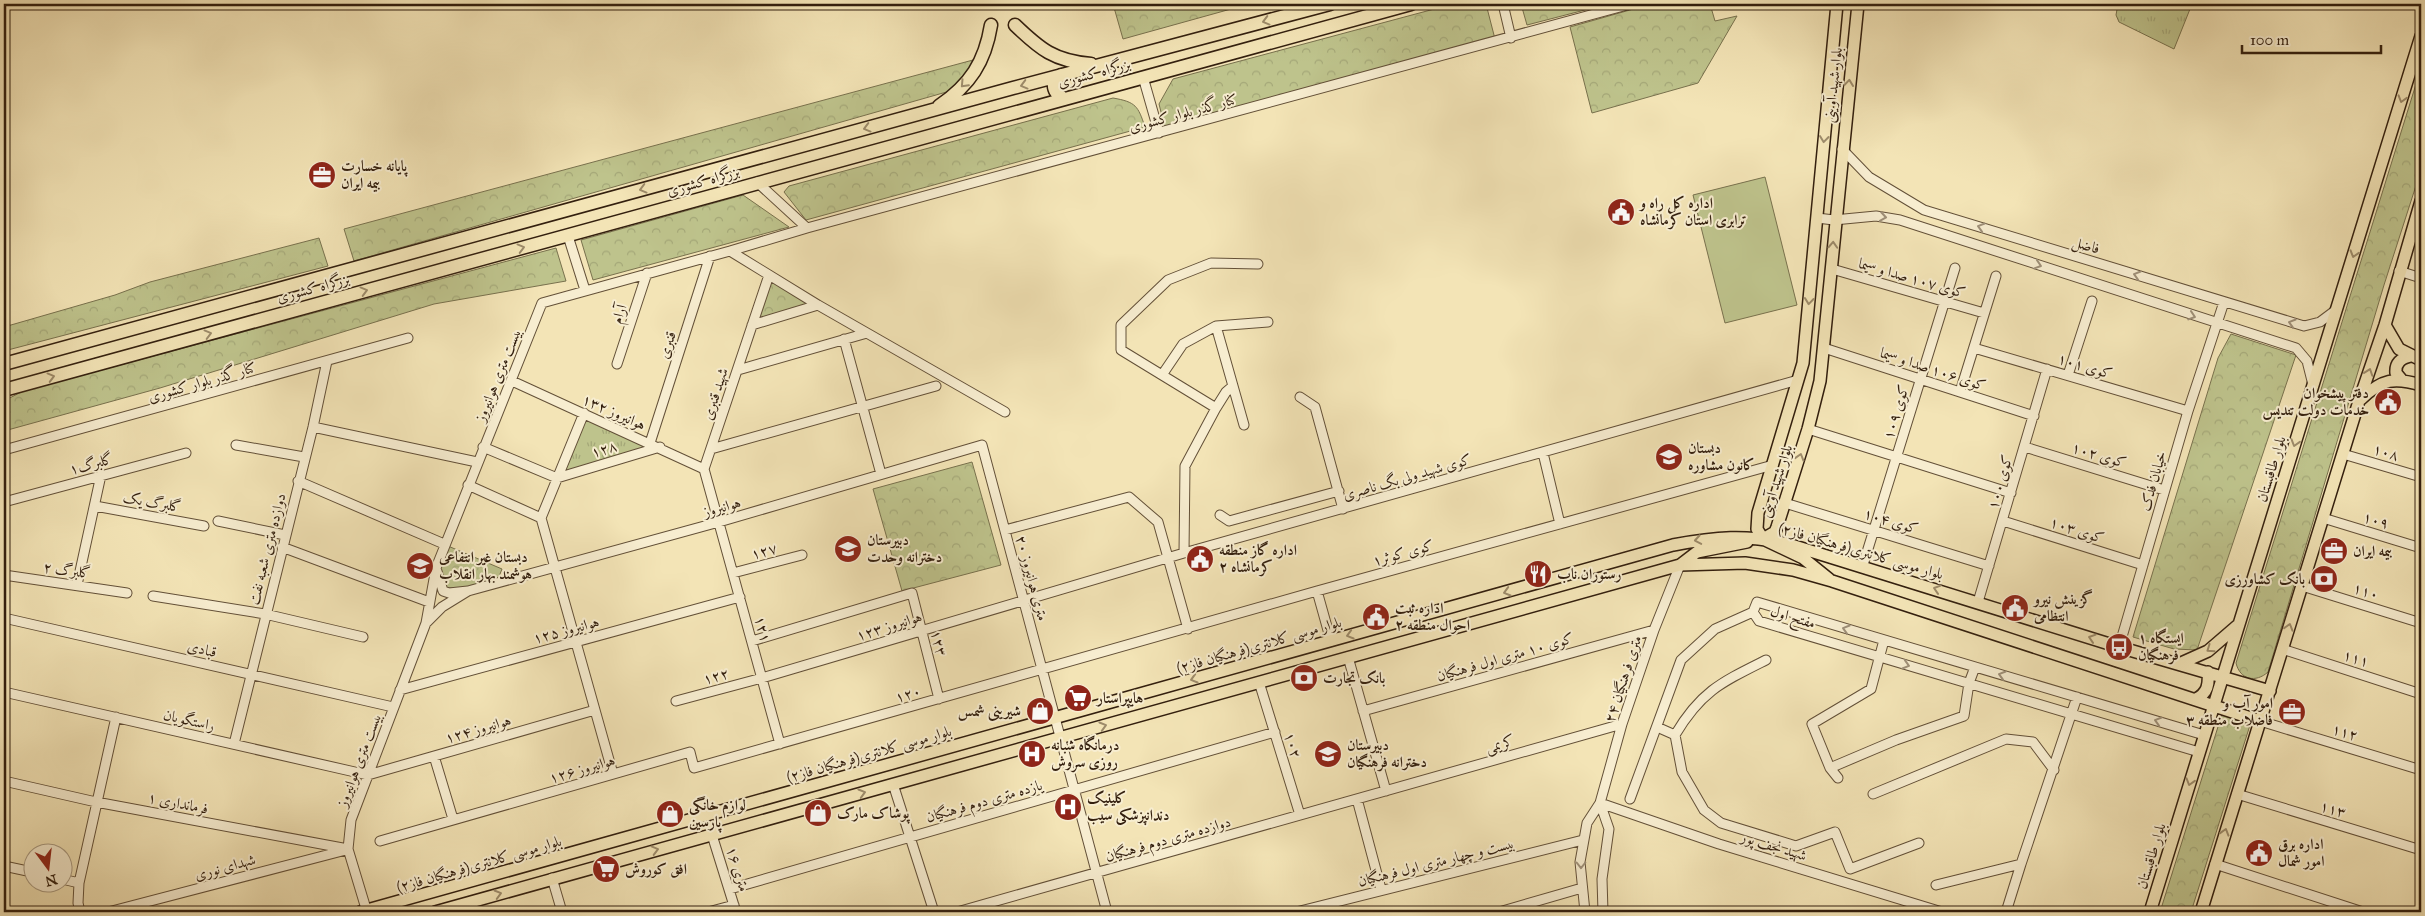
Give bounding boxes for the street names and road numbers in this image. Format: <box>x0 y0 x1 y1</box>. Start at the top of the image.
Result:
street label: بلوار شهید آوینی <box>1820 46 1847 124</box>
street label: بزرگراه کشوری <box>1055 54 1133 91</box>
street label: کنار گذر بلوار کشوری <box>1126 88 1239 136</box>
street label: بزرگراه کشوری <box>664 161 742 200</box>
street label: فاضل <box>2069 232 2102 260</box>
street label: کوی ۱۰۷ صدا و سیما <box>1856 254 1968 302</box>
street label: بزرگراه کشوری <box>274 269 352 306</box>
street label: آرام <box>607 300 635 327</box>
street label: بیست متری هوانیروز <box>470 326 525 426</box>
street label: قنبری <box>654 329 680 361</box>
street label: کوی ۱۰۶ صدا و سیما <box>1878 343 1988 395</box>
street label: کوی ۱۰۱ <box>2056 349 2114 383</box>
street label: کنار گذر بلوار کشوری <box>145 356 258 406</box>
street label: شهید قنبری <box>698 366 733 423</box>
street label: کوی ۱۰۹ <box>1879 383 1913 441</box>
street label: هوانیروز ۱۳۲ <box>579 390 649 434</box>
street label: بلوار طاقبستان <box>2252 434 2290 504</box>
street label: ۱۲۸ <box>589 437 619 461</box>
street label: کوی ۱۰۲ <box>2070 438 2128 472</box>
street label: ۱۰۸ <box>2371 440 2401 464</box>
street label: بلوار شهید آوینی <box>1756 442 1797 520</box>
street label: کوی شهید ولی بگ ناصری <box>1340 449 1474 505</box>
street label: خیابان فدک <box>2136 449 2170 513</box>
street label: گلبرگ۱ <box>67 450 115 478</box>
street label: کوی ۱۰۰ <box>1984 453 2016 511</box>
street label: گلبرگ یک <box>121 488 183 516</box>
street label: دوازده متری شعبه نفت <box>244 491 290 607</box>
street label: هوانیروز <box>699 493 743 521</box>
street label: کوی ۱۰۴ <box>1862 504 1920 538</box>
street label: ۱۰۹ <box>2361 508 2391 532</box>
street label: کوی ۱۰۳ <box>2048 513 2106 547</box>
street label: بلوار موسی کلانتری(فرهنگیان فاز۲) <box>1776 519 1946 585</box>
street label: ۲۰ متری هوانیروز <box>1012 533 1052 623</box>
street label: کوی کوثر۱ <box>1370 536 1436 570</box>
street label: ۱۲۷ <box>749 539 779 563</box>
street label: گلبرگ ۲ <box>42 558 92 582</box>
street label: ۱۱۰ <box>2351 578 2381 604</box>
street label: مفتح اول <box>1767 602 1818 637</box>
street label: ۱۲۳ هوانیروز <box>854 607 924 645</box>
street label: هوانیروز ۱۲۵ <box>531 613 601 647</box>
street label: بلوار موسی کلانتری(فرهنگیان فاز۲) <box>1174 613 1344 679</box>
street label: ۱۲۱ <box>751 614 775 644</box>
street label: ۱۲۳ <box>927 628 951 658</box>
street label: کوی ۱۰ متری اول فرهنگیان <box>1434 629 1576 686</box>
street label: ۲۴ متری فرهنگیان <box>1600 633 1646 725</box>
street label: قبادی <box>185 637 219 661</box>
street label: ۱۱۱ <box>2341 645 2371 671</box>
street label: ۱۲۲ <box>701 664 731 688</box>
street label: ۱۲۰ <box>893 682 923 706</box>
street label: راستگویان <box>162 704 217 735</box>
street label: بیست متری هوانیروز <box>332 710 385 811</box>
street label: هوانیروز ۱۲۴ <box>443 711 513 747</box>
street label: ۱۱۲ <box>2330 720 2360 744</box>
street label: بلوار موسی کلانتری(فرهنگیان فاز۲) <box>784 722 954 788</box>
street label: ۱۰۲ <box>1281 730 1305 760</box>
street label: کریمی <box>1483 731 1517 759</box>
street label: هوانیروز ۱۲۶ <box>547 751 617 787</box>
street label: یازده متری دوم فرهنگیان <box>924 775 1046 830</box>
street label: فرمانداری ۱ <box>146 788 210 819</box>
street label: ۱۱۳ <box>2318 797 2348 821</box>
street label: دوازده متری دوم فرهنگیان <box>1103 812 1234 869</box>
street label: بلوار طاقبستان <box>2132 821 2170 891</box>
street label: شهید نجف پور <box>1736 827 1809 866</box>
street label: بلوار موسی کلانتری(فرهنگیان فاز۲) <box>394 832 564 898</box>
street label: بیست و چهار متری اول فرهنگیان <box>1356 834 1516 891</box>
street label: ۱۶ متری <box>723 844 753 894</box>
street label: شهدای نوری <box>192 850 258 885</box>

